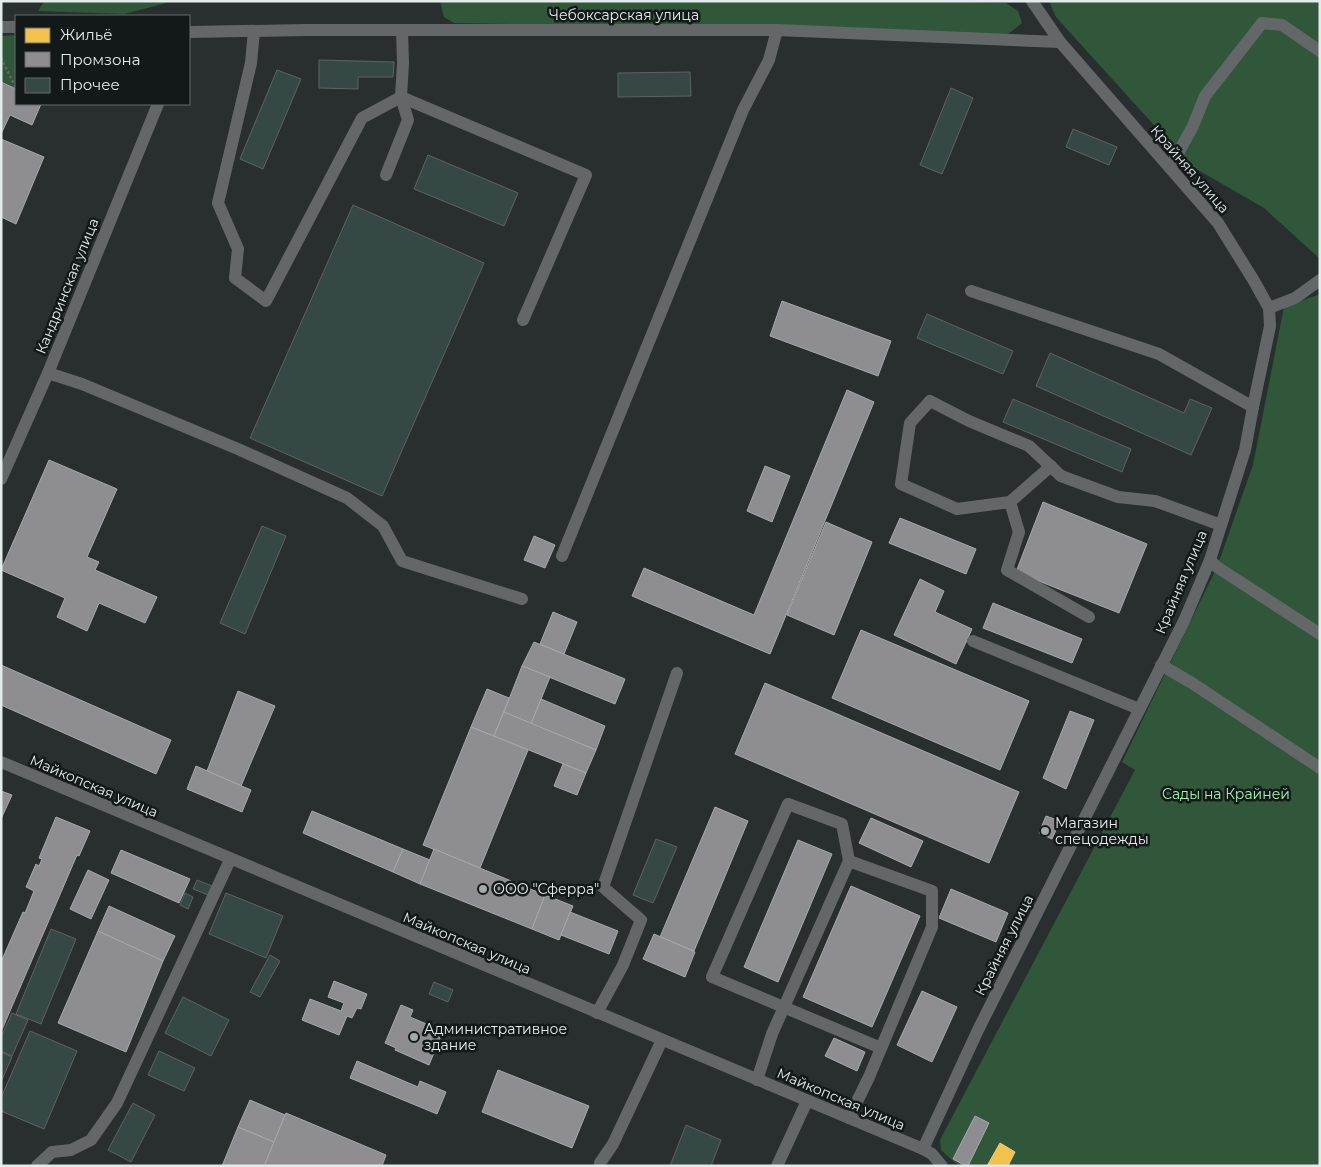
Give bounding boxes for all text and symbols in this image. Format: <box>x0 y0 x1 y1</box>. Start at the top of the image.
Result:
street label: Чебоксарская улица <box>549 6 699 24</box>
legend <box>15 15 190 105</box>
text: Жильё <box>60 25 113 44</box>
text: Промзона <box>60 50 140 69</box>
text: Прочее <box>60 75 120 94</box>
street label: Крайняя улица <box>1147 121 1233 217</box>
street label: Кандринская улица <box>32 215 102 357</box>
street label: Крайняя улица <box>1151 527 1211 637</box>
street label: Майкопская улица <box>27 751 161 821</box>
park label: Сады на Крайней <box>1162 785 1290 803</box>
place label: Магазин спецодежды <box>1055 814 1149 848</box>
marker: Магазин спецодежды <box>1039 825 1051 837</box>
place label: ООО "Сферра" <box>493 880 599 898</box>
marker: ООО "Сферра" <box>477 883 489 895</box>
street label: Крайняя улица <box>971 892 1037 998</box>
street label: Майкопская улица <box>400 908 534 978</box>
place label: Административное здание <box>424 1020 567 1054</box>
marker: Административное здание <box>408 1031 420 1043</box>
street label: Майкопская улица <box>774 1064 908 1134</box>

